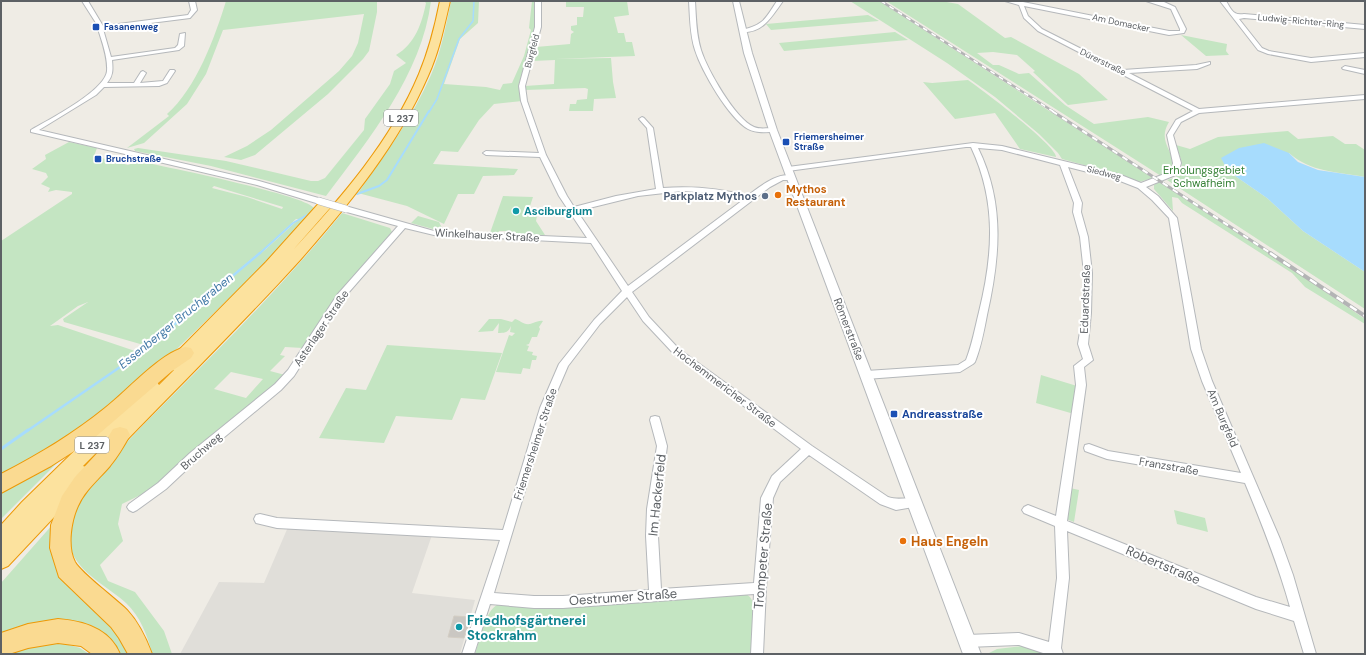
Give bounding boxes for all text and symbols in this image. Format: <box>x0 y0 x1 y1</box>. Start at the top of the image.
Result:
street label: Am Domacker <box>1091 11 1152 35</box>
street label: Ludwig-Richter-Ring <box>1257 11 1345 31</box>
place label: Fasanenweg <box>104 21 158 33</box>
marker: Fasanenweg <box>91 22 101 32</box>
street label: Burgfeld <box>522 32 542 69</box>
street label: Dürerstraße <box>1078 46 1128 78</box>
road number: L 237 <box>384 110 418 126</box>
place label: Friemersheimer Straße <box>794 131 864 153</box>
marker: Friemersheimer Straße <box>781 137 791 147</box>
place label: Bruchstraße <box>106 153 162 165</box>
marker: Bruchstraße <box>93 154 103 164</box>
street label: Siedweg <box>1086 163 1122 183</box>
park label: Erholungsgebiet Schwafheim <box>1163 163 1245 190</box>
place label: Mythos Restaurant <box>786 182 846 209</box>
place label: Parkplatz Mythos <box>664 189 757 203</box>
marker: Mythos Restaurant <box>773 190 783 200</box>
marker: Parkplatz Mythos <box>760 191 770 201</box>
place label: Asciburgium <box>524 204 592 218</box>
marker: Asciburgium <box>511 206 521 216</box>
street label: Winkelhauser Straße <box>434 225 540 245</box>
street label: Eduardstraße <box>1077 264 1093 334</box>
water label: Essenberger Bruchgraben <box>115 270 237 372</box>
street label: Asterlager Straße <box>290 287 352 369</box>
street label: Römerstraße <box>831 296 867 362</box>
street label: Hochemmericher Straße <box>671 344 779 430</box>
street label: Friemersheimer Straße <box>510 386 560 502</box>
street label: Am Burgfeld <box>1204 387 1242 449</box>
place label: Andreasstraße <box>902 407 983 421</box>
marker: Andreasstraße <box>889 409 899 419</box>
street label: Bruchweg <box>177 429 225 473</box>
road number: L 237 <box>75 437 109 453</box>
street label: Im Hackerfeld <box>644 453 670 537</box>
street label: Franzstraße <box>1138 454 1200 478</box>
street label: Trompeter Straße <box>750 502 776 610</box>
place label: Haus Engeln <box>911 533 988 550</box>
marker: Haus Engeln <box>898 536 908 546</box>
street label: Robertstraße <box>1123 542 1203 588</box>
street label: Oestrumer Straße <box>568 585 678 609</box>
place label: Friedhofsgärtnerei Stockrahm <box>467 612 586 644</box>
marker: Friedhofsgärtnerei Stockrahm <box>454 622 464 632</box>

